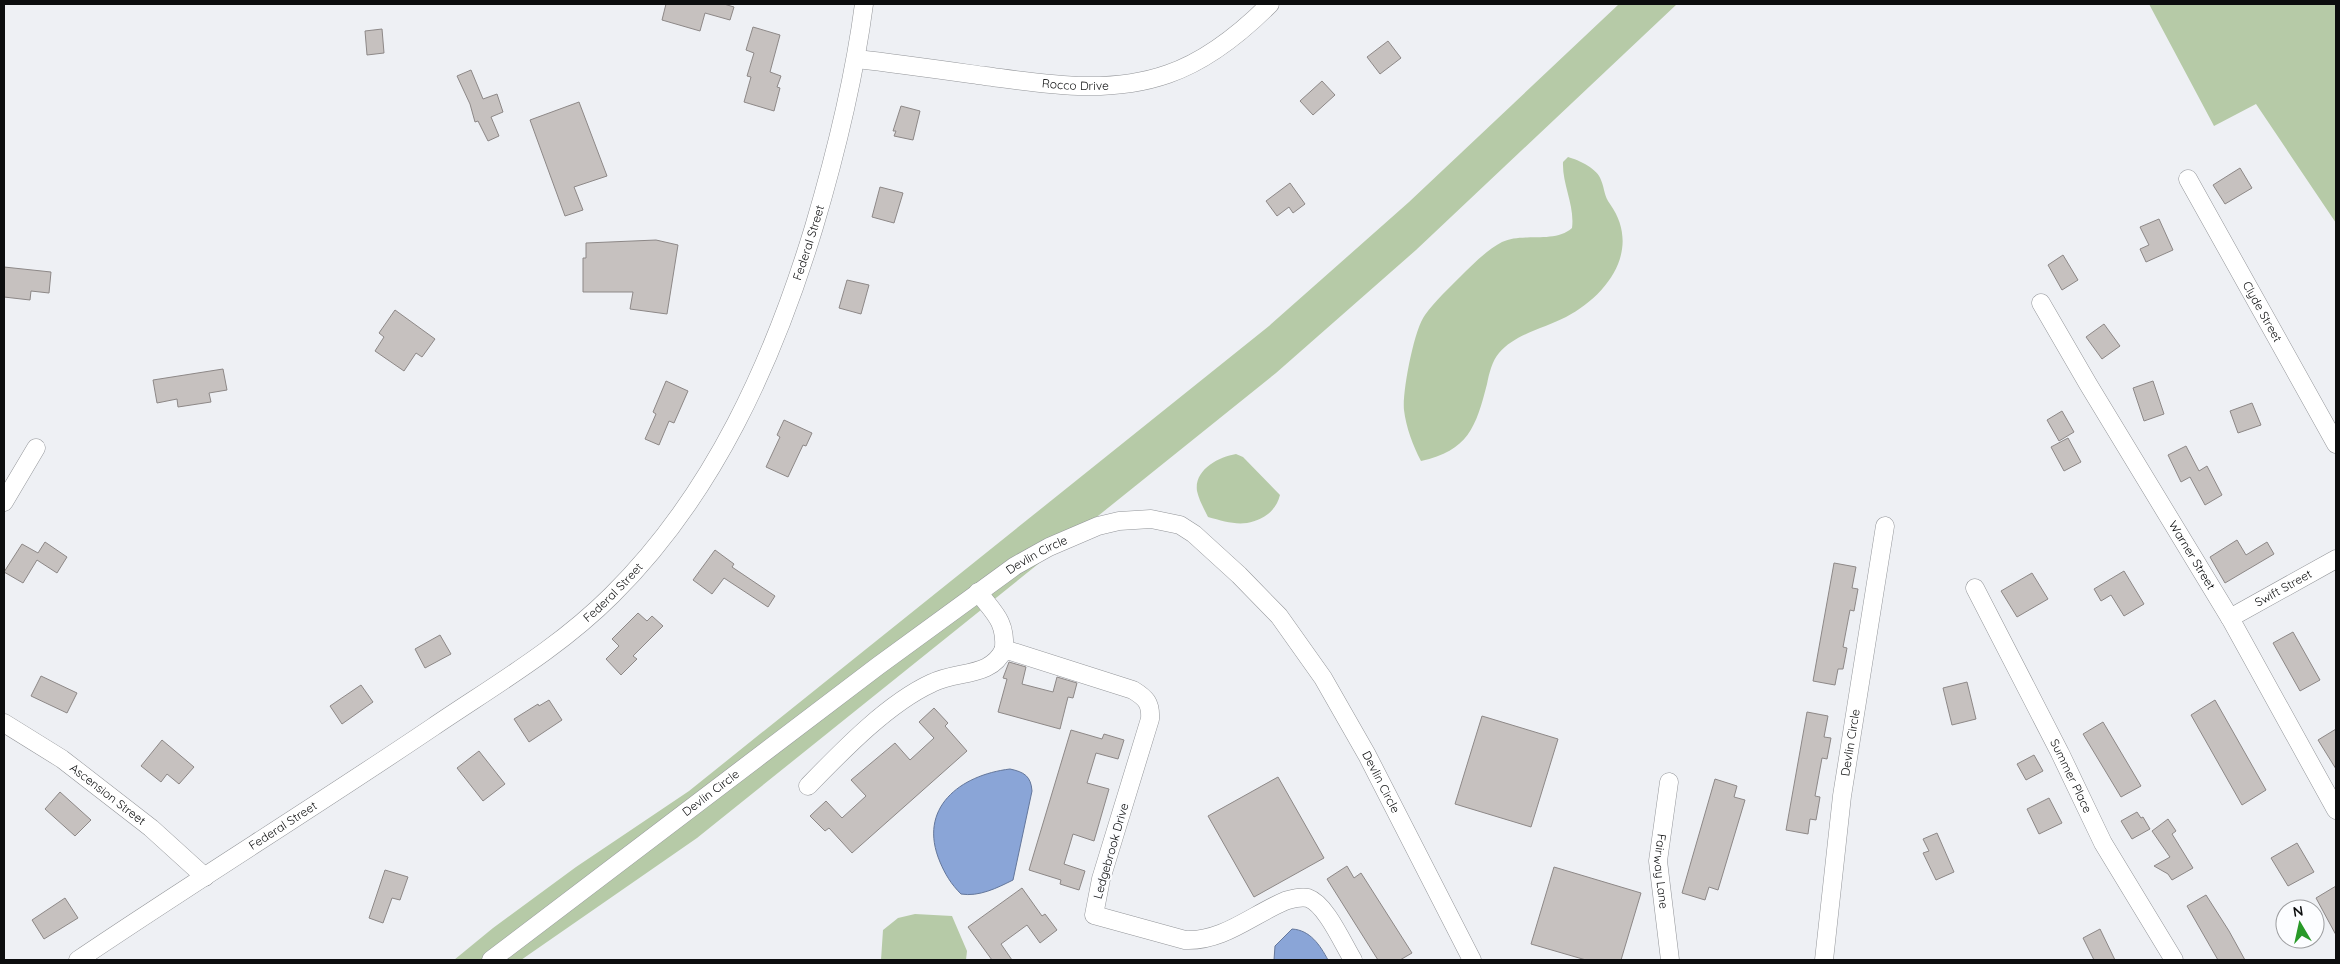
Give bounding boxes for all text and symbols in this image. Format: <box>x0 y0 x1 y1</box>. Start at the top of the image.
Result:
street label: Rocco Drive <box>1041 75 1109 93</box>
street label: Federal Street <box>789 203 827 282</box>
street label: Clyde Street <box>2240 278 2286 345</box>
street label: Warner Street <box>2166 518 2219 592</box>
street label: Devlin Circle <box>1003 532 1070 577</box>
street label: Federal Street <box>580 559 646 625</box>
street label: Swift Street <box>2252 566 2314 610</box>
street label: Devlin Circle <box>1837 708 1863 777</box>
street label: Summer Place <box>2047 736 2096 815</box>
street label: Devlin Circle <box>1359 748 1404 816</box>
street label: Ascension Street <box>67 760 149 828</box>
street label: Devlin Circle <box>679 766 742 819</box>
street label: Federal Street <box>246 798 320 853</box>
street label: Ledgebrook Drive <box>1090 801 1131 901</box>
street label: Fairway Lane <box>1651 833 1672 910</box>
north arrow <box>2275 899 2325 949</box>
text: N <box>2291 901 2304 921</box>

